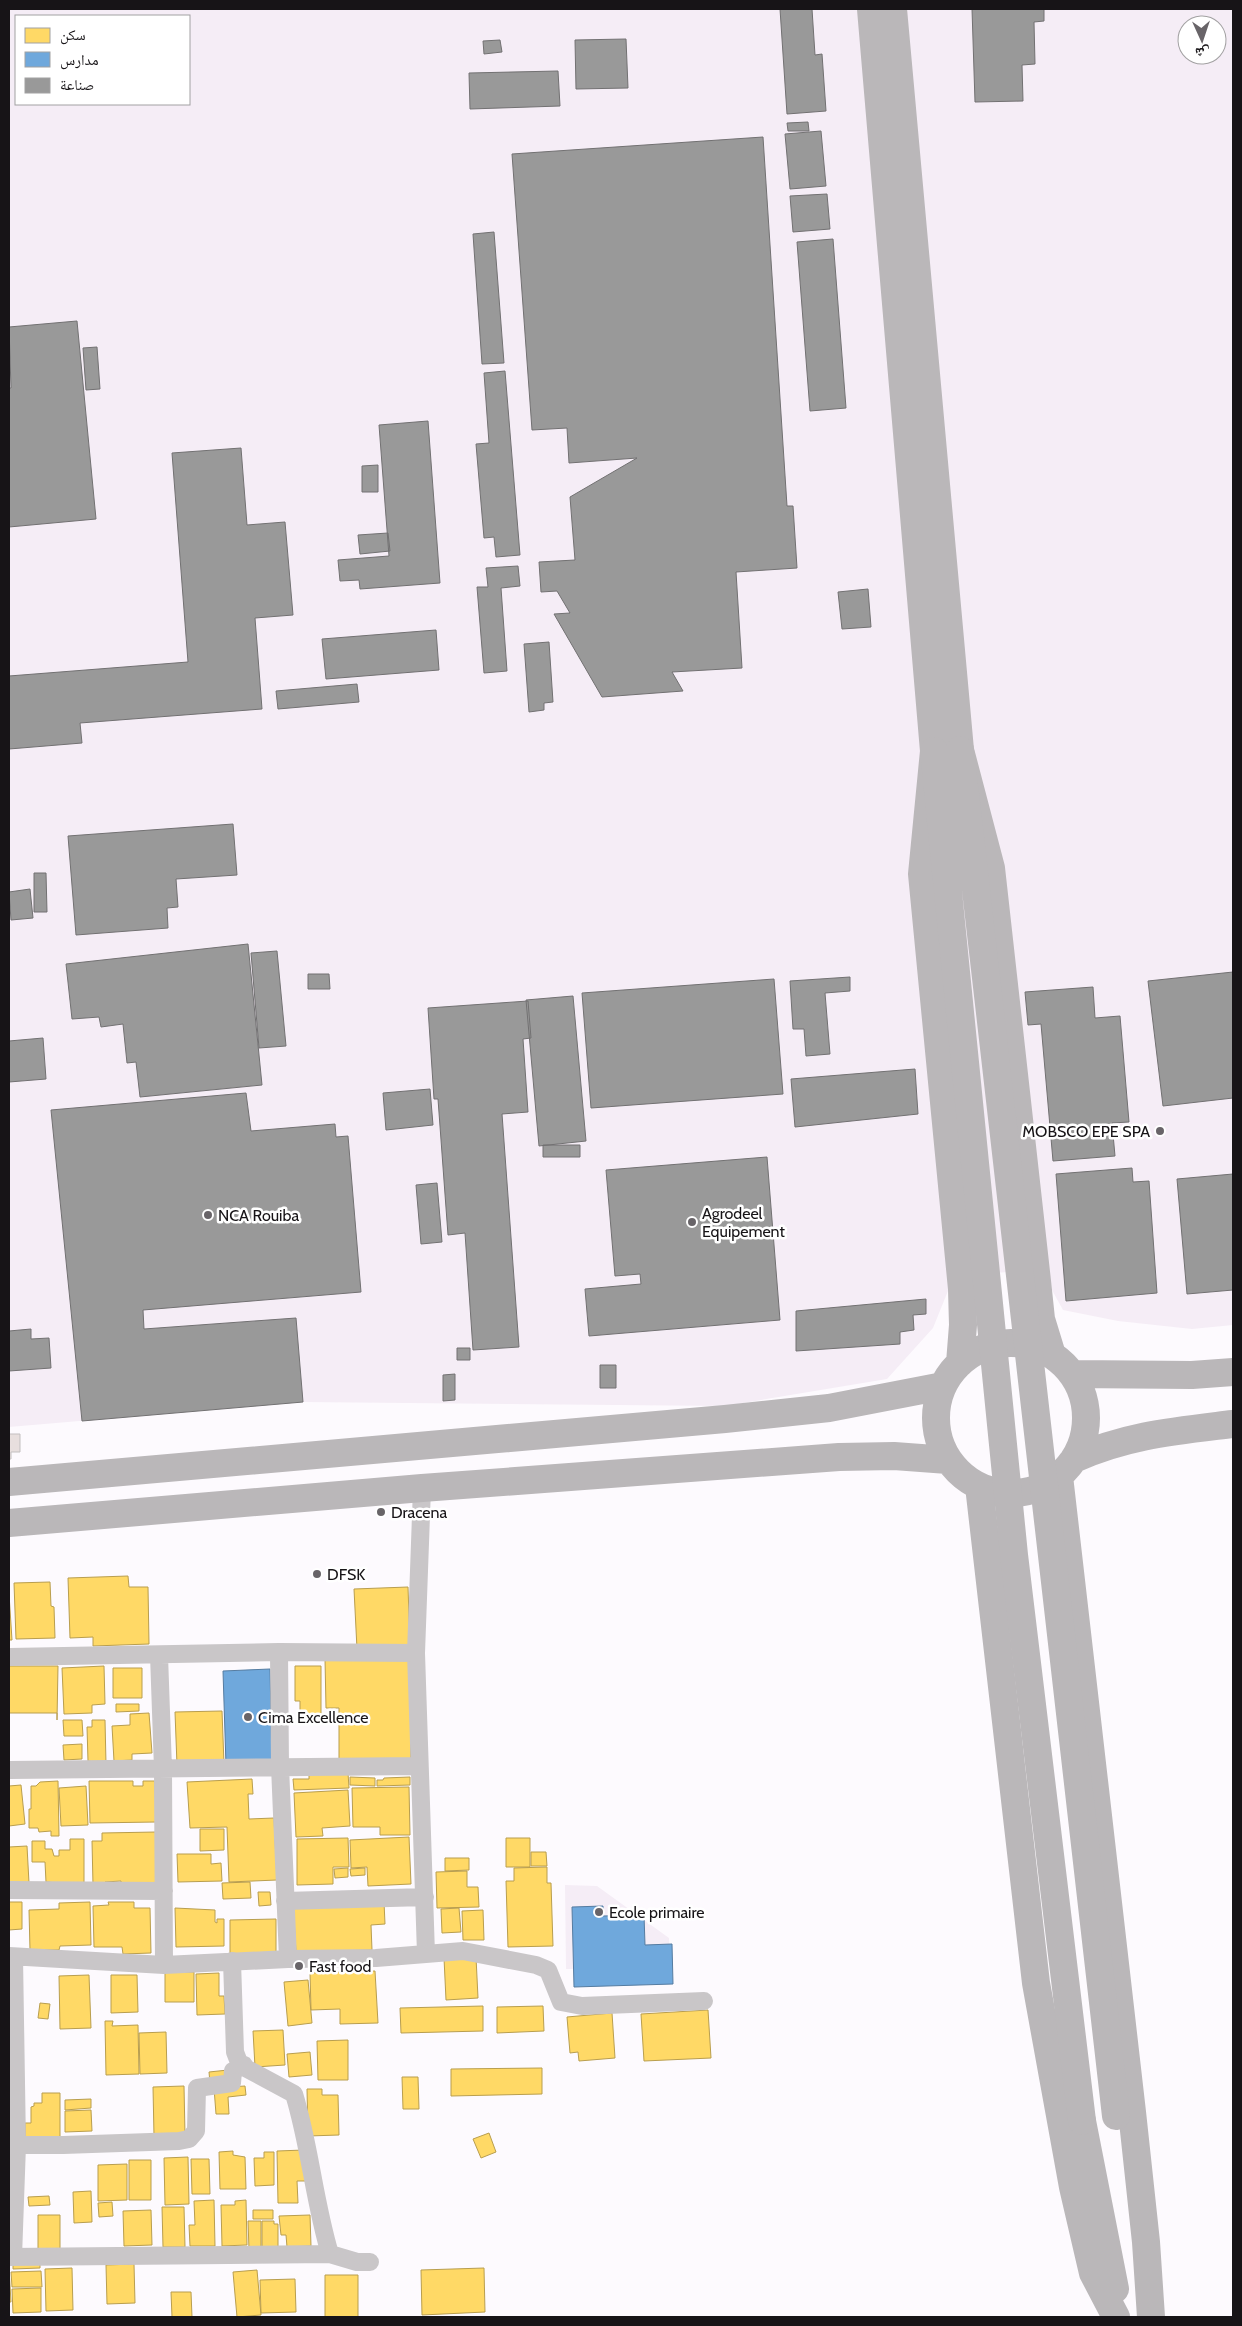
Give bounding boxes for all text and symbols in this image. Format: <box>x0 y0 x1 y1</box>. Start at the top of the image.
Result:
legend <box>15 15 190 105</box>
north arrow <box>1177 15 1227 65</box>
text: سكن <box>60 26 86 45</box>
text: ش <box>1195 44 1211 62</box>
text: مدارس <box>60 51 99 70</box>
text: صناعة <box>60 76 94 94</box>
place label: MOBSCO EPE SPA <box>1022 1122 1150 1141</box>
marker: MOBSCO EPE SPA <box>1154 1125 1166 1137</box>
place label: Agrodeel Equipement <box>702 1204 785 1241</box>
place label: NCA Rouiba <box>218 1206 299 1225</box>
marker: NCA Rouiba <box>202 1209 214 1221</box>
marker: Agrodeel Equipement <box>686 1216 698 1228</box>
place label: Dracena <box>391 1503 447 1522</box>
marker: Dracena <box>375 1506 387 1518</box>
place label: DFSK <box>327 1565 365 1584</box>
marker: DFSK <box>311 1568 323 1580</box>
place label: Cima Excellence <box>258 1708 369 1727</box>
marker: Cima Excellence <box>242 1711 254 1723</box>
place label: Ecole primaire <box>609 1903 705 1922</box>
marker: Ecole primaire <box>593 1906 605 1918</box>
place label: Fast food <box>309 1957 371 1976</box>
marker: Fast food <box>293 1960 305 1972</box>

